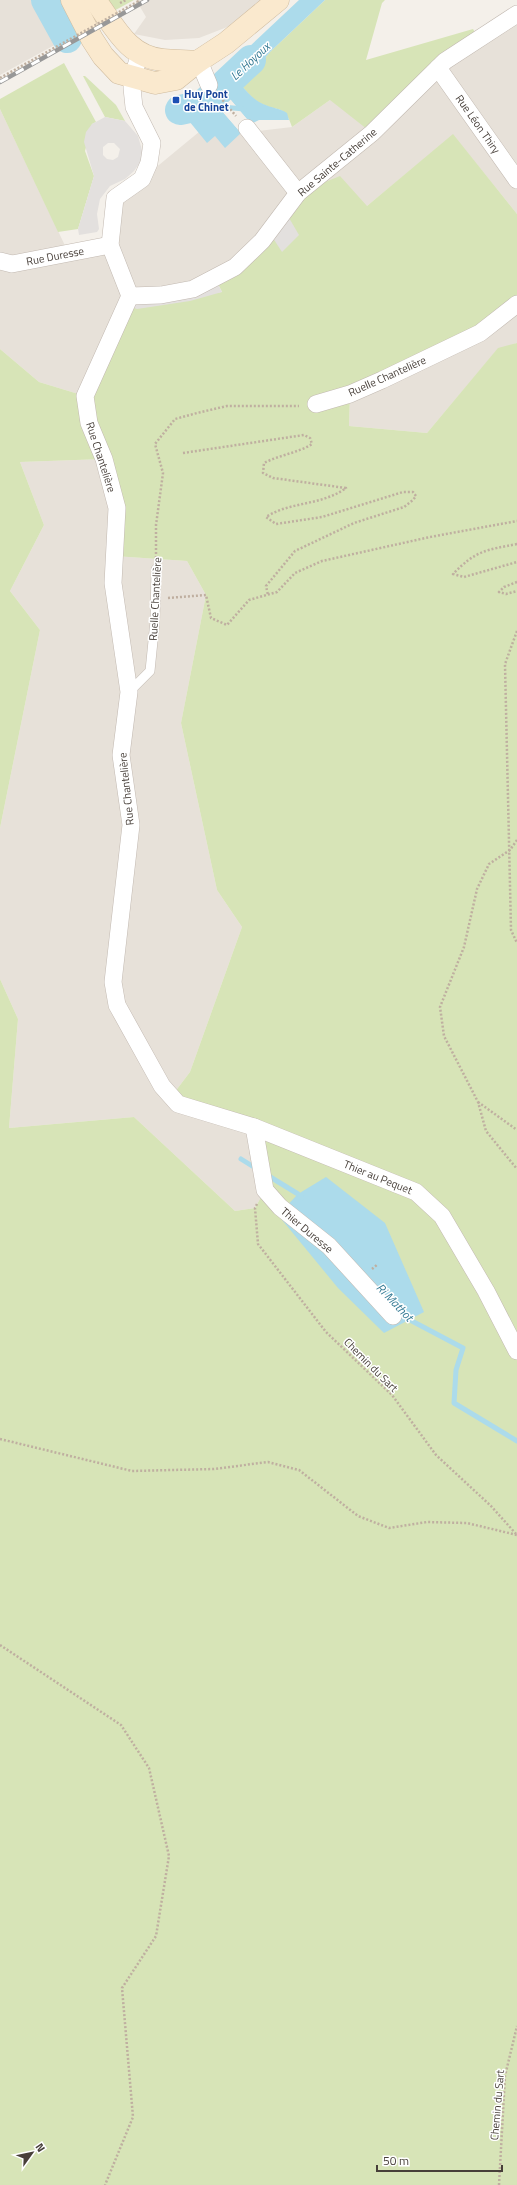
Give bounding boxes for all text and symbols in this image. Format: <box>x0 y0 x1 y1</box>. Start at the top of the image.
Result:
water label: Le Hoyoux <box>226 36 276 85</box>
place label: Huy Pont de Chinet <box>184 86 229 115</box>
street label: Rue Léon Thiry <box>452 91 505 157</box>
marker: Huy Pont de Chinet <box>171 95 181 105</box>
street label: Rue Sainte-Catherine <box>294 124 380 200</box>
street label: Rue Duresse <box>25 242 86 269</box>
street label: Ruelle Chantelière <box>346 352 429 400</box>
street label: Rue Chantelière <box>82 420 120 495</box>
street label: Ruelle Chantelière <box>145 556 165 641</box>
street label: Rue Chantelière <box>114 751 138 826</box>
street label: Thier au Pequet <box>341 1156 415 1198</box>
street label: Thier Duresse <box>277 1203 337 1257</box>
water label: Ri Mathot <box>372 1279 419 1326</box>
street label: Chemin du Sart <box>340 1334 402 1396</box>
street label: Chemin du Sart <box>486 2069 508 2141</box>
north arrow <box>12 2133 52 2173</box>
text: N <box>32 2140 49 2155</box>
scale bar <box>377 2147 502 2173</box>
text: 50 m <box>383 2151 409 2170</box>

